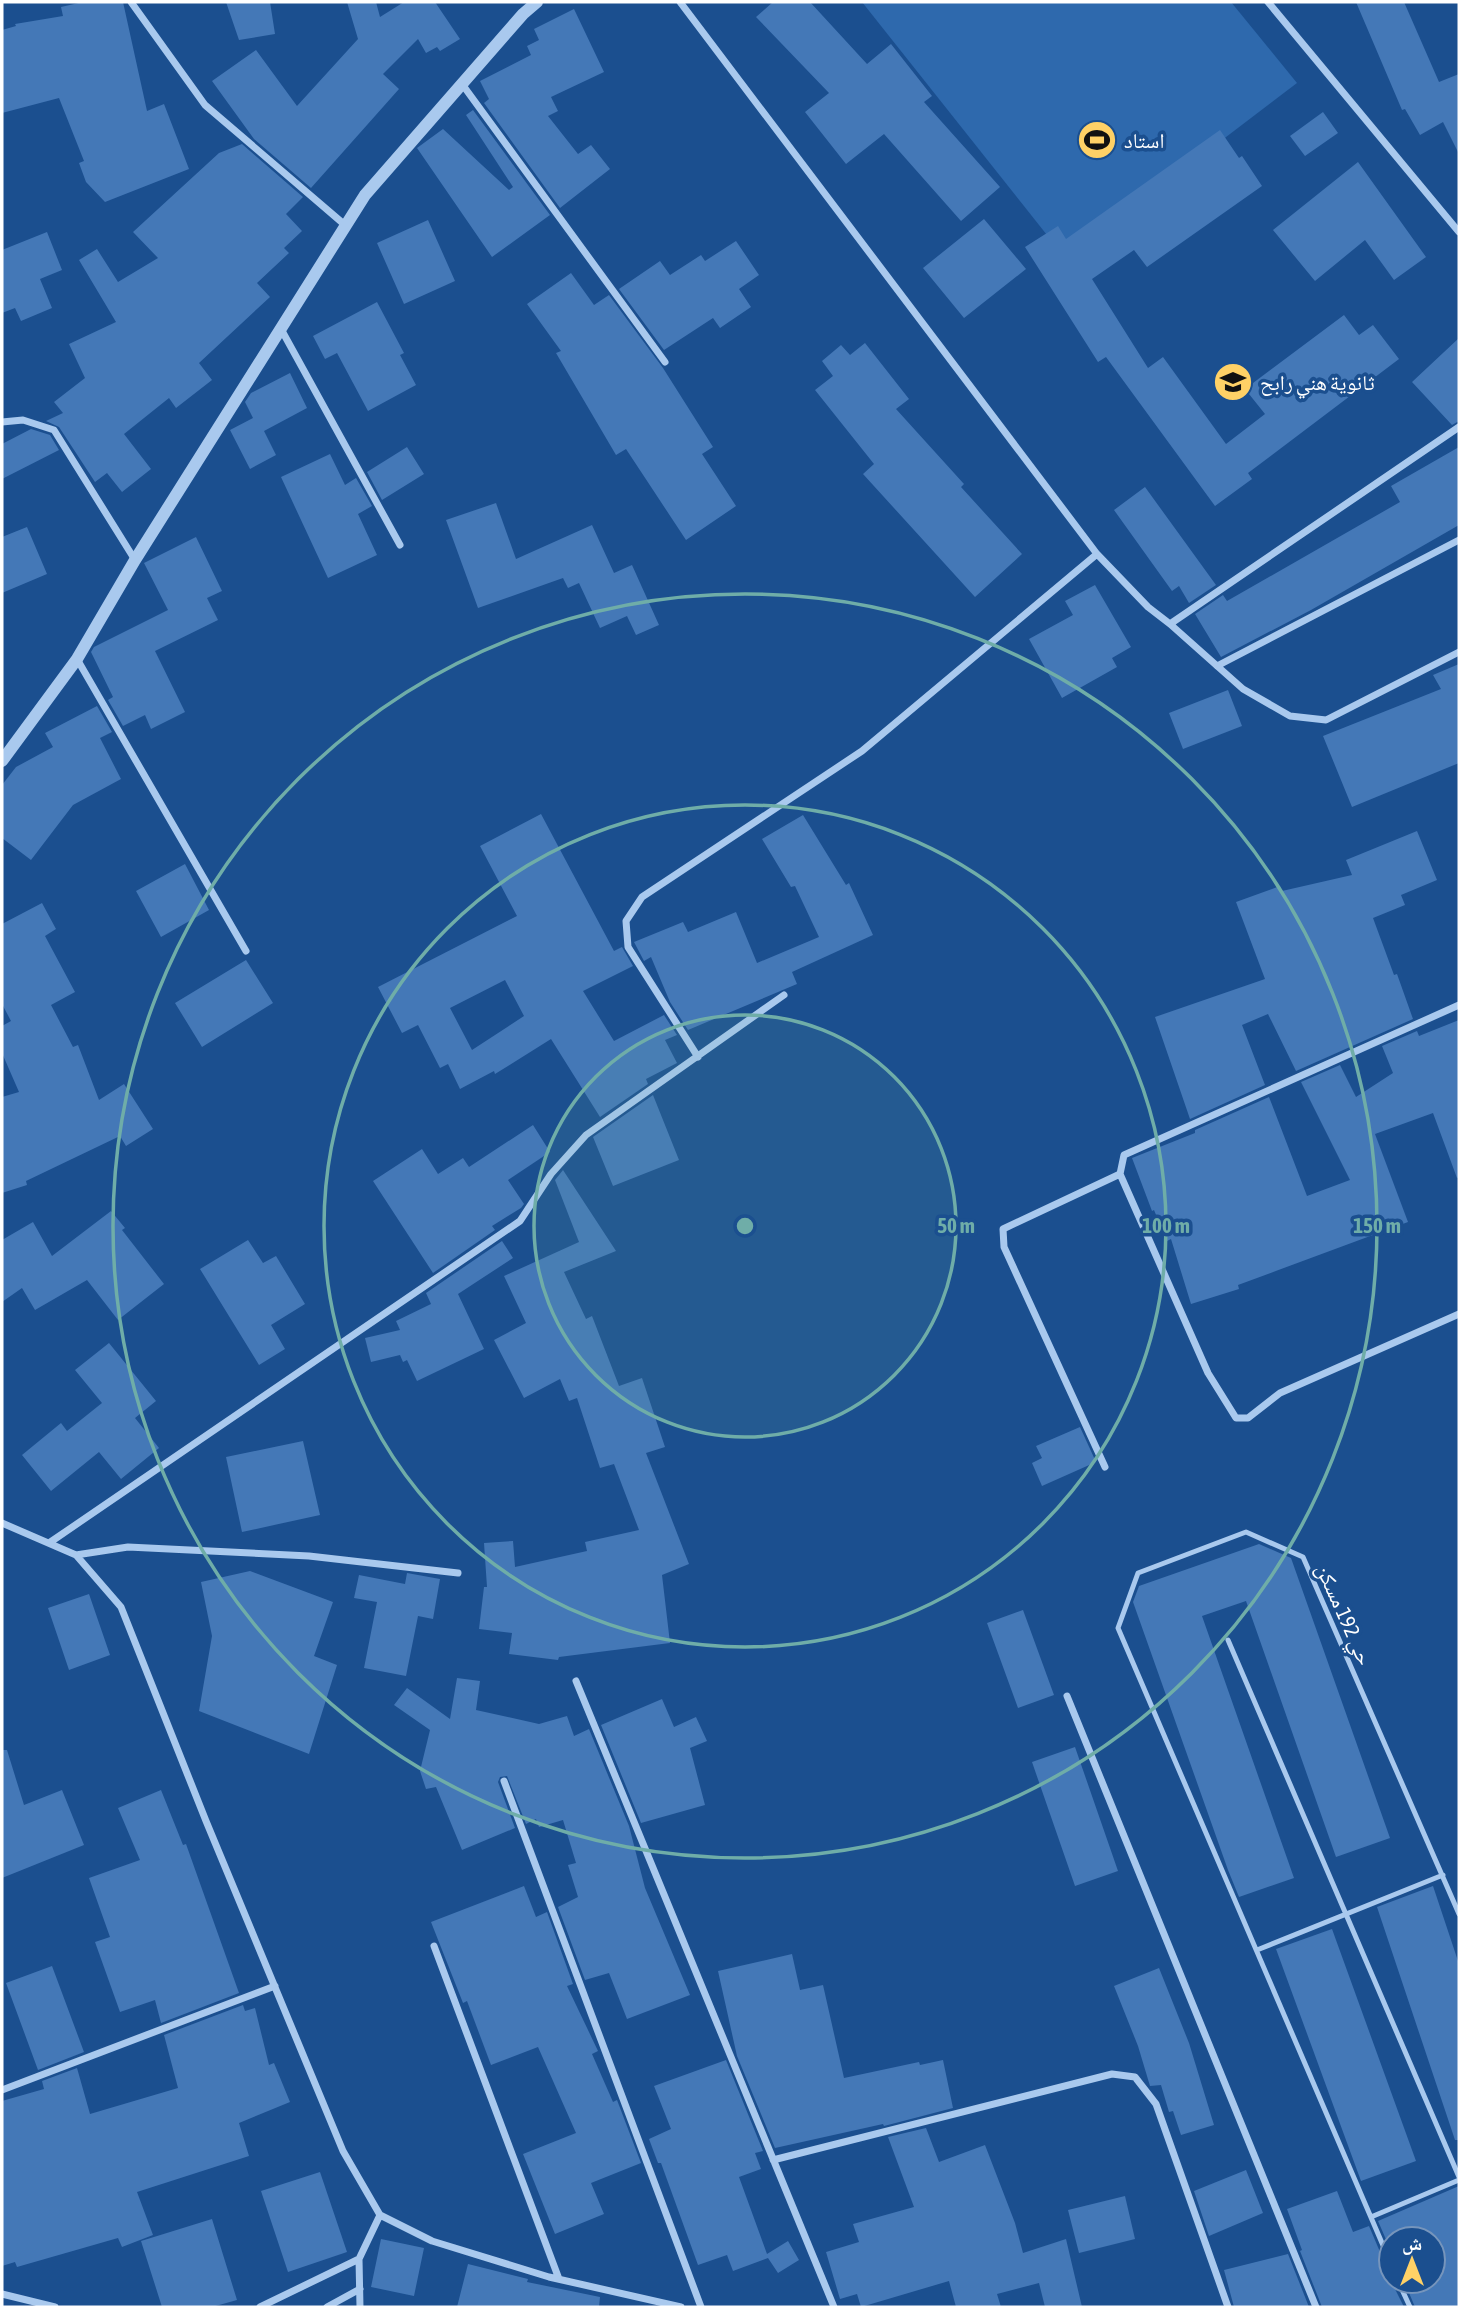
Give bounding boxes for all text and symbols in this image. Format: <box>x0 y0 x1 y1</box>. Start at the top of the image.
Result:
sports icon: استاد <box>1076 119 1118 161</box>
place label: استاد <box>1124 128 1164 152</box>
school or university icon: ثانوية هني رابح <box>1212 361 1254 403</box>
place label: ثانوية هني رابح <box>1260 370 1375 399</box>
text: 50 m <box>937 1213 975 1237</box>
text: 100 m <box>1142 1213 1190 1237</box>
text: 150 m <box>1353 1213 1401 1237</box>
centre of rings <box>733 1214 757 1238</box>
street label: حي 192 مسكن <box>1307 1560 1378 1671</box>
north arrow <box>1377 2225 1447 2295</box>
text: ش <box>1402 2232 1422 2255</box>

